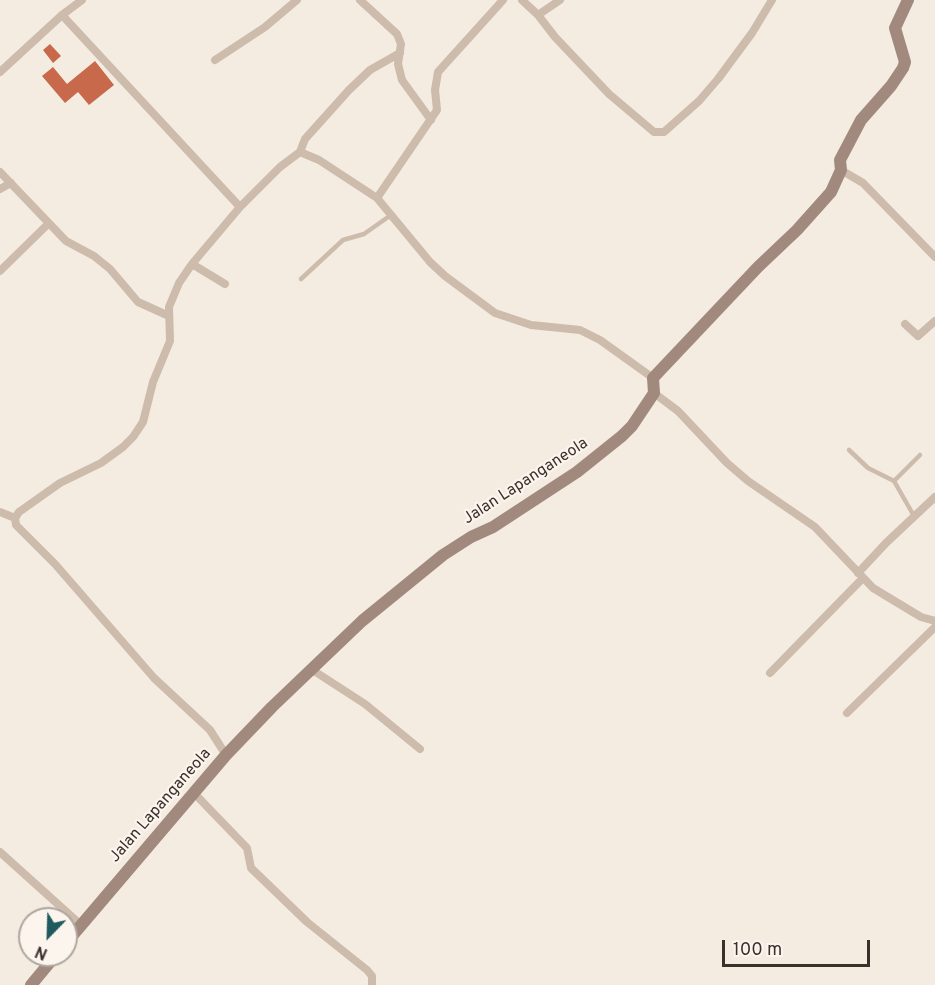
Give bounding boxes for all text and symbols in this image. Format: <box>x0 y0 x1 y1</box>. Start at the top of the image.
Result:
street label: Jalan Lapanganeola <box>460 434 592 530</box>
street label: Jalan Lapanganeola <box>106 745 216 867</box>
north arrow <box>18 907 78 967</box>
scale bar <box>725 928 874 966</box>
text: 100 m <box>733 939 782 962</box>
text: N <box>33 940 51 963</box>

